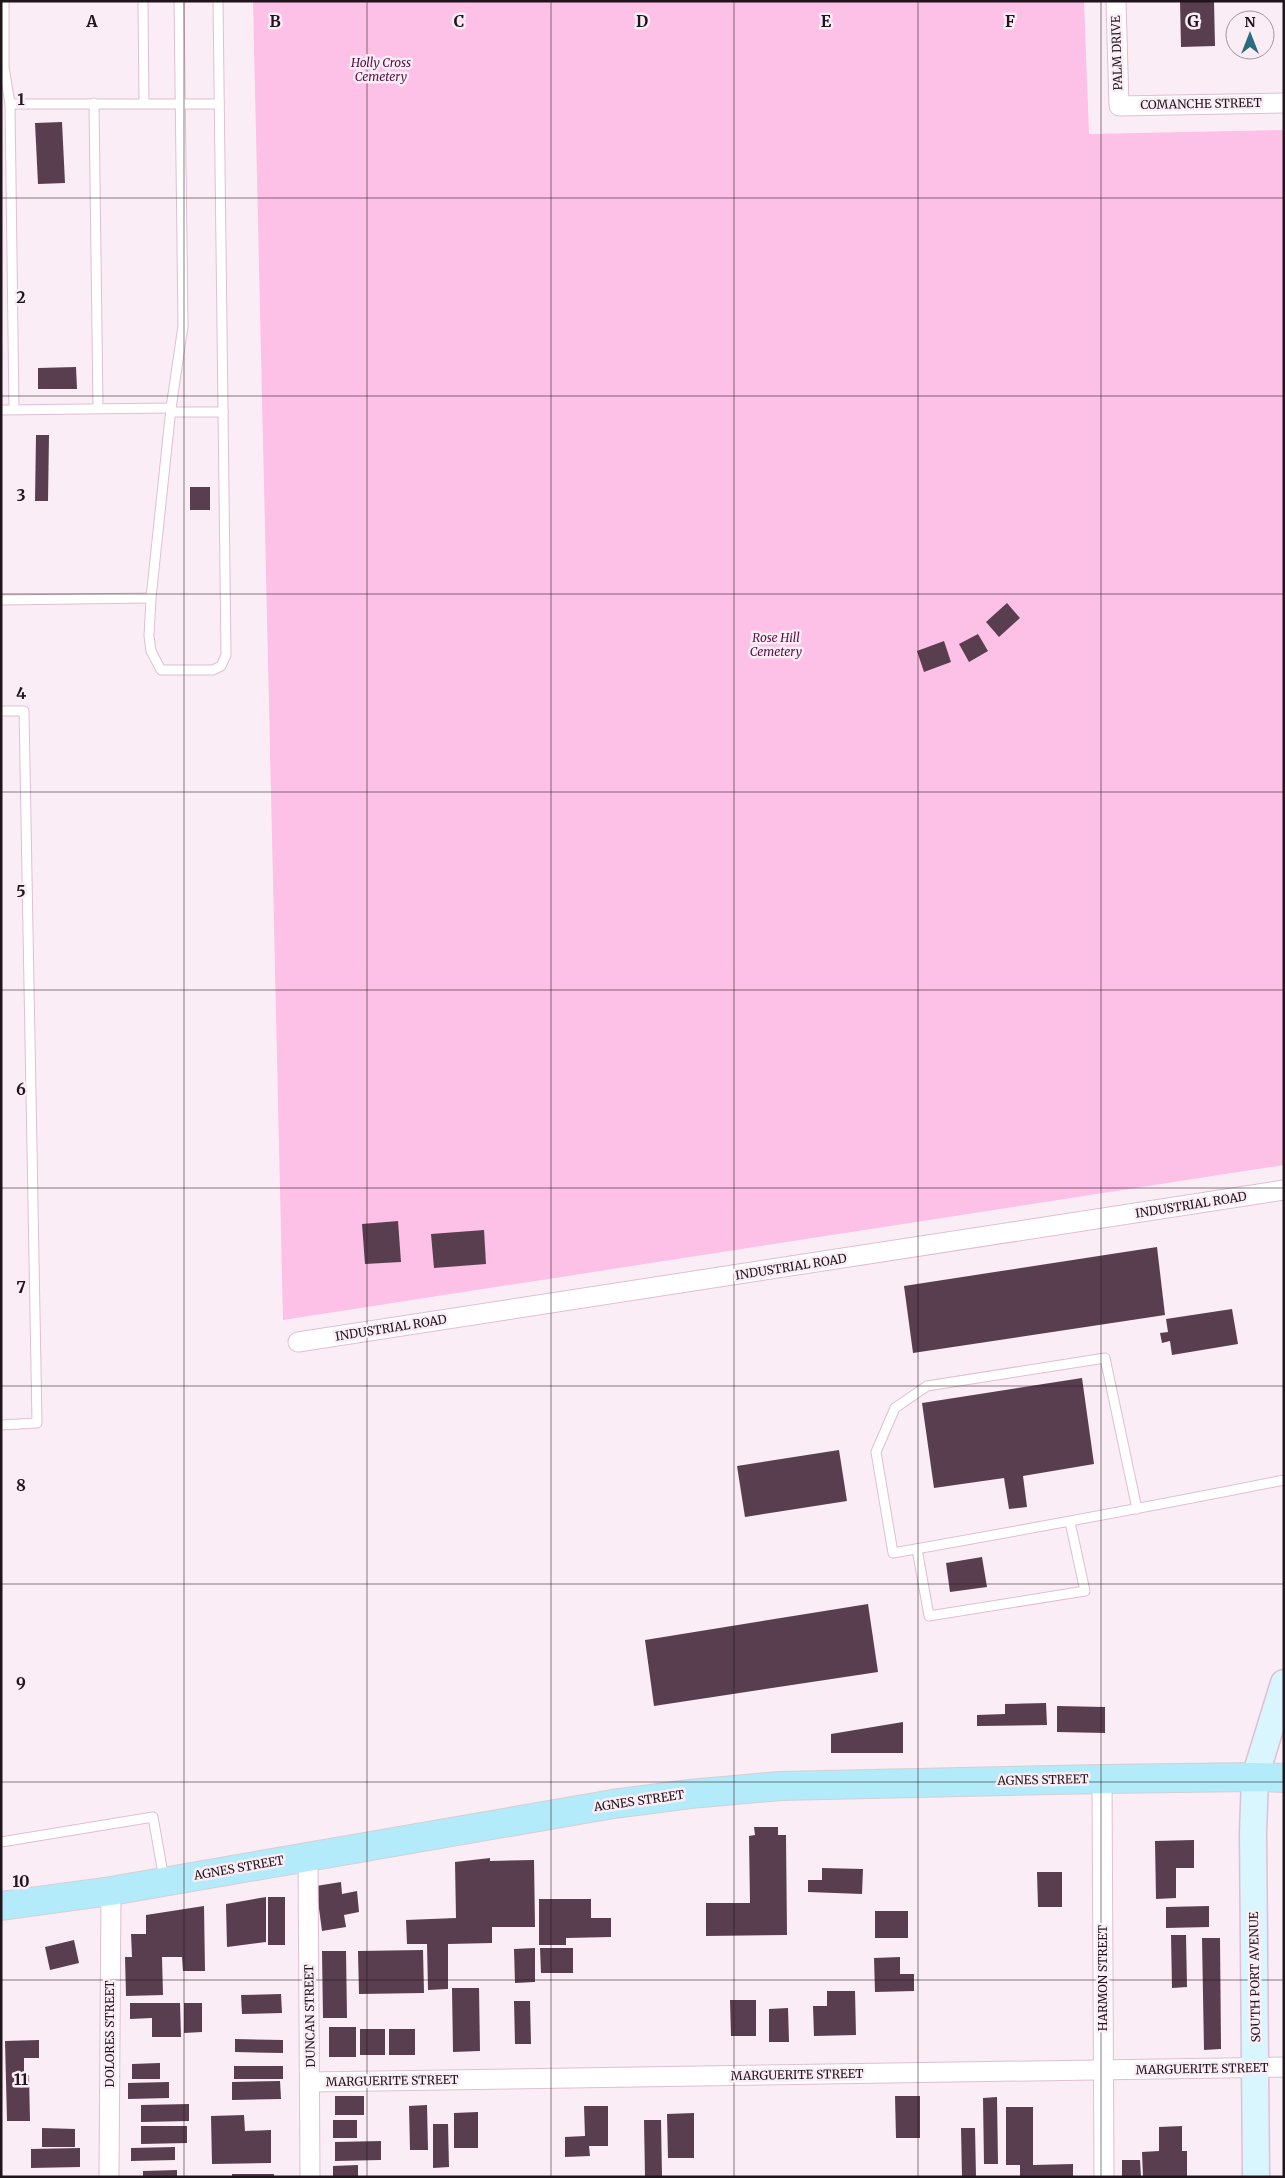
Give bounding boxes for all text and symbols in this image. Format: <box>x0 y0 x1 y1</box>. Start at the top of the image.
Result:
north arrow <box>1225 10 1275 60</box>
text: A <box>85 11 98 31</box>
text: B <box>269 11 281 31</box>
text: C <box>454 11 464 31</box>
text: D <box>636 11 648 31</box>
text: E <box>821 11 832 31</box>
text: F <box>1005 11 1015 31</box>
text: G <box>1187 11 1199 31</box>
text: N <box>1244 13 1256 31</box>
street label: PALM DRIVE <box>1108 15 1125 91</box>
park label: Holly Cross Cemetery <box>350 55 411 84</box>
text: 1 <box>17 89 25 109</box>
street label: COMANCHE STREET <box>1140 95 1262 112</box>
text: 2 <box>16 287 26 307</box>
text: 3 <box>16 485 26 505</box>
park label: Rose Hill Cemetery <box>750 630 803 659</box>
text: 4 <box>16 683 26 703</box>
text: 5 <box>16 881 26 901</box>
text: 6 <box>16 1079 26 1099</box>
street label: INDUSTRIAL ROAD <box>1134 1188 1248 1221</box>
street label: INDUSTRIAL ROAD <box>734 1250 848 1283</box>
text: 7 <box>16 1277 26 1297</box>
street label: INDUSTRIAL ROAD <box>334 1311 448 1344</box>
text: 8 <box>16 1475 26 1495</box>
text: 9 <box>16 1673 26 1693</box>
street label: AGNES STREET <box>996 1771 1089 1788</box>
street label: AGNES STREET <box>592 1787 686 1814</box>
street label: AGNES STREET <box>192 1852 286 1883</box>
text: 10 <box>12 1871 30 1891</box>
street label: SOUTH PORT AVENUE <box>1246 1911 1263 2043</box>
street label: HARMON STREET <box>1095 1924 1110 2031</box>
street label: DUNCAN STREET <box>301 1964 318 2068</box>
street label: DOLORES STREET <box>102 1980 117 2088</box>
street label: MARGUERITE STREET <box>1135 2060 1269 2077</box>
street label: MARGUERITE STREET <box>730 2066 864 2083</box>
text: 11 <box>14 2069 29 2089</box>
street label: MARGUERITE STREET <box>325 2072 459 2089</box>

